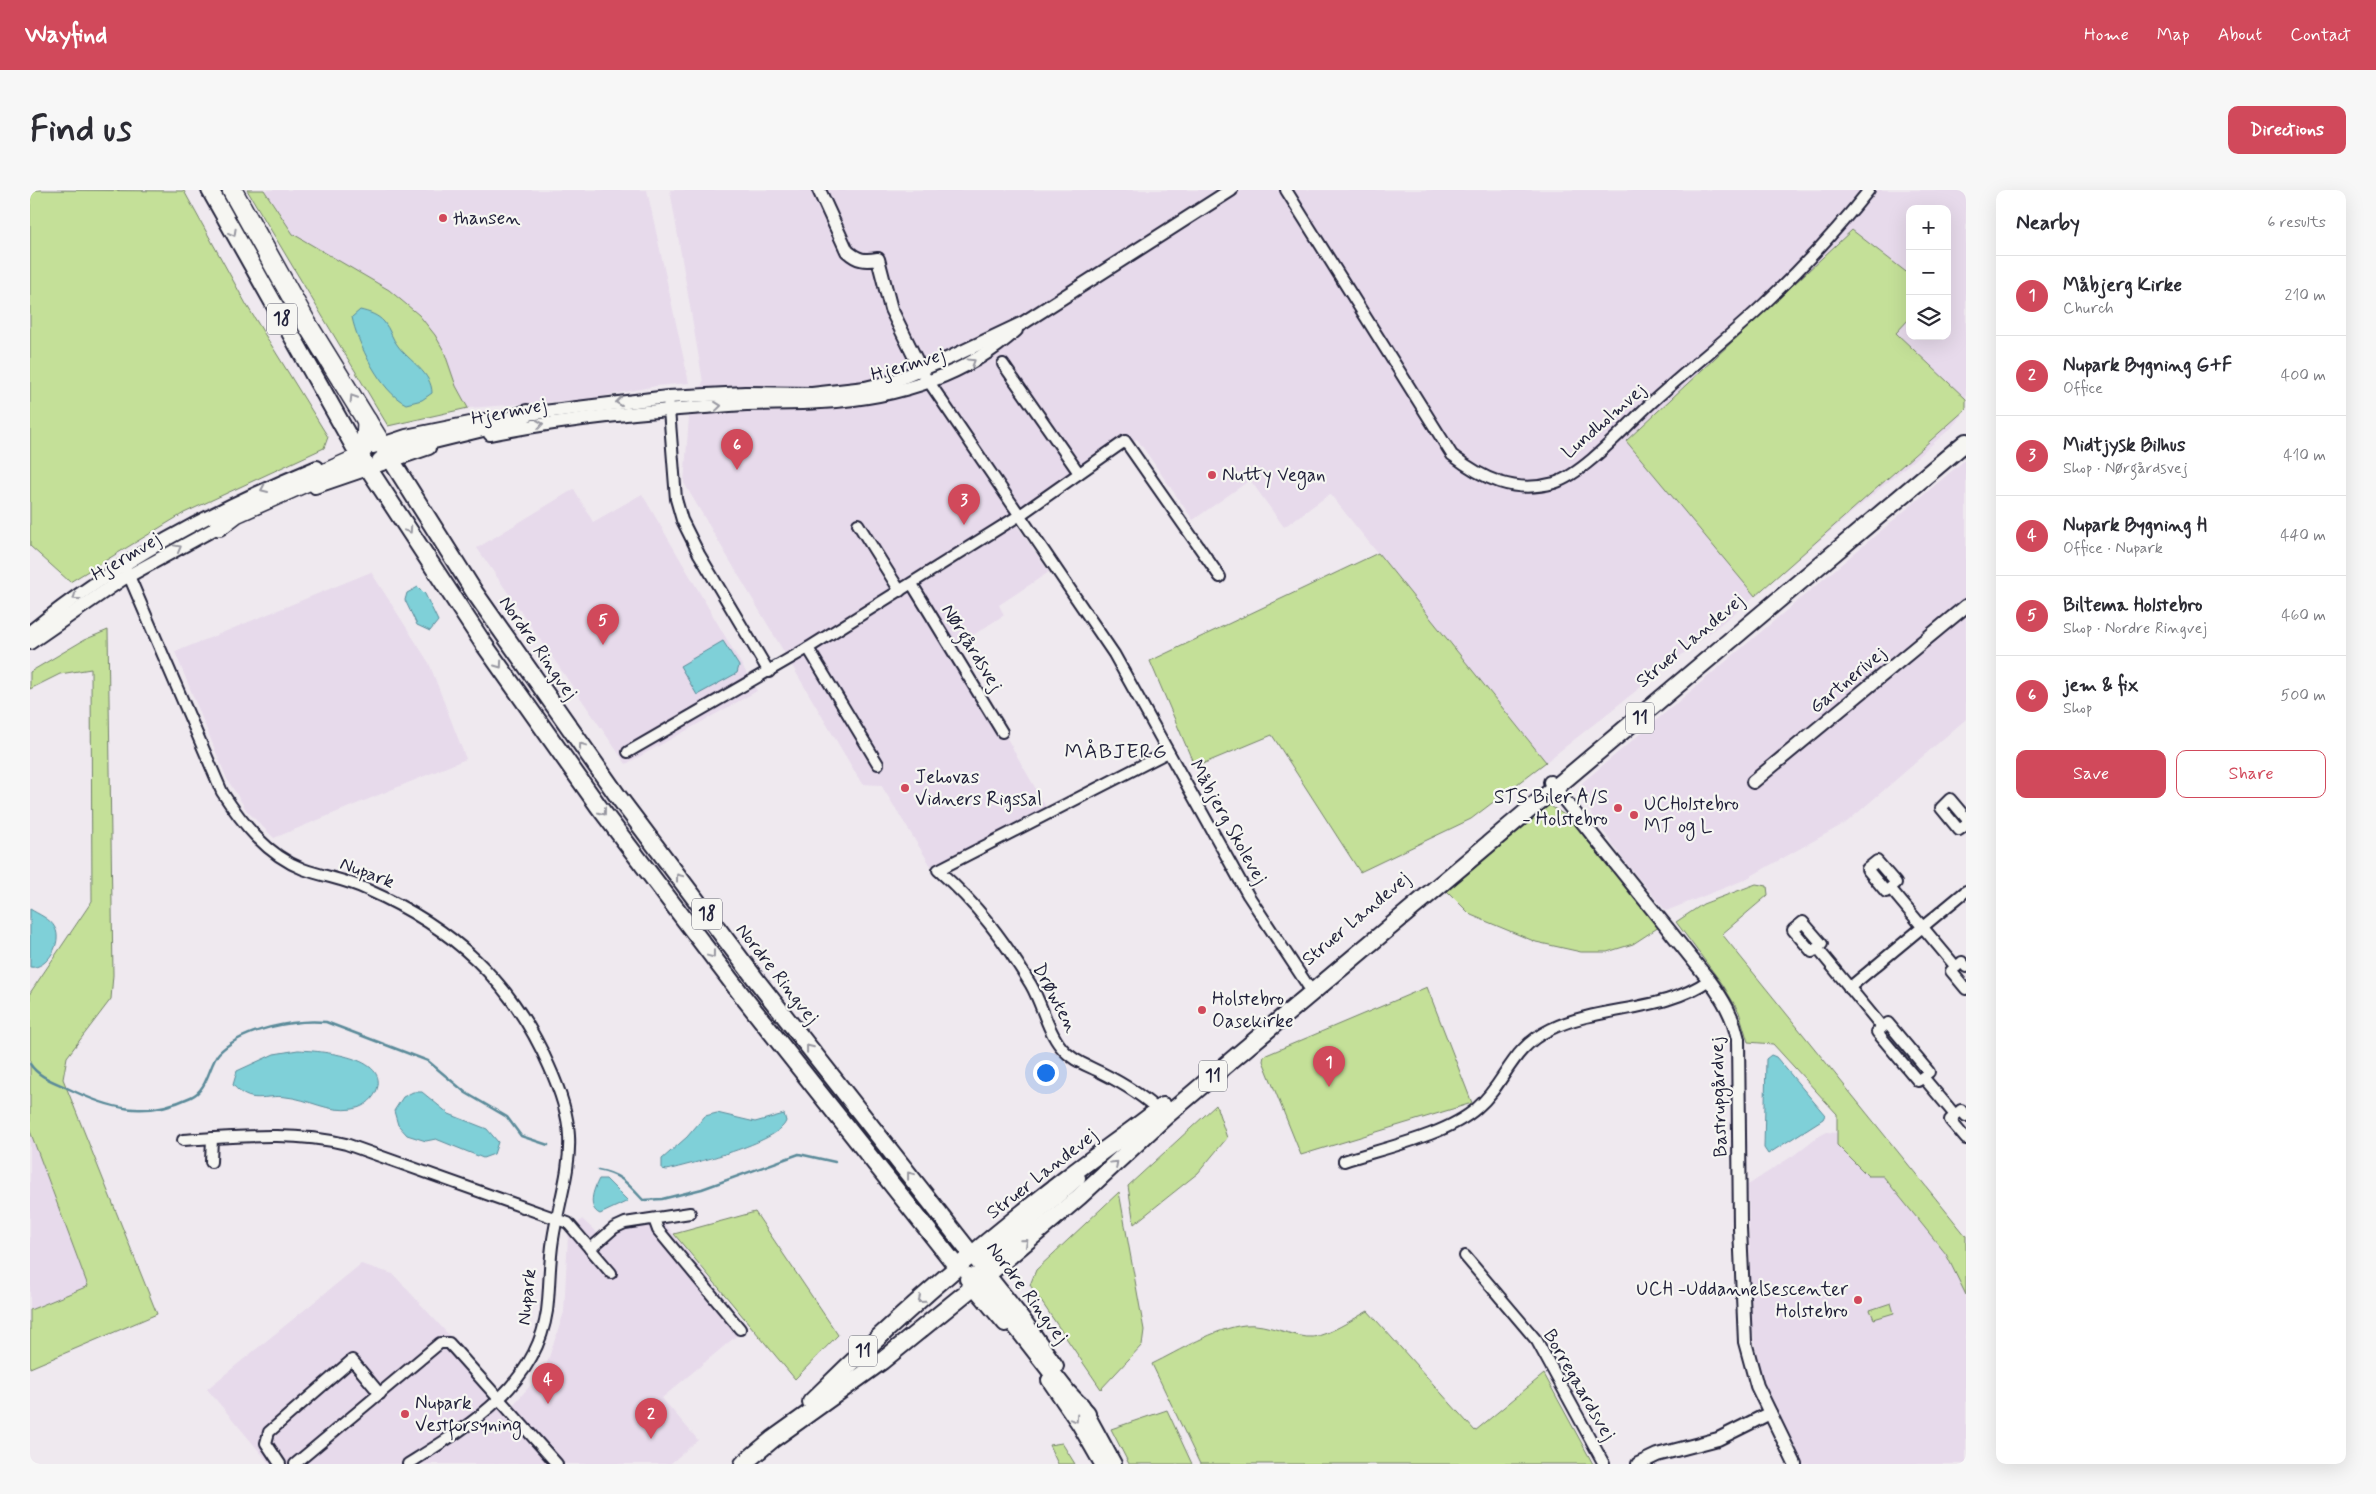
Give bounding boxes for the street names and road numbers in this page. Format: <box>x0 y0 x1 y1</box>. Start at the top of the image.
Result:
road number: 18 <box>267 304 297 334</box>
street label: Hjermvej <box>868 342 948 388</box>
street label: Lundholmvej <box>1557 377 1651 465</box>
street label: Hjermvej <box>469 392 549 433</box>
street label: Hjermvej <box>87 527 166 588</box>
street label: Struer Landevej <box>1631 588 1750 694</box>
street label: Nordre Ringvej <box>492 591 583 705</box>
street label: Nørgårdsvej <box>933 600 1009 698</box>
street label: Gartnerivej <box>1805 641 1891 719</box>
road number: 11 <box>1626 702 1654 734</box>
street label: Måbjerg Skolevej <box>1183 755 1273 889</box>
street label: Nupark <box>336 851 398 895</box>
street label: Struer Landevej <box>1297 866 1416 972</box>
road number: 18 <box>692 899 722 930</box>
street label: Nordre Ringvej <box>729 918 824 1030</box>
street label: Drøwten <box>1026 959 1084 1037</box>
street label: Bastrupgårdvej <box>1704 1036 1736 1158</box>
road number: 11 <box>1199 1060 1227 1091</box>
street label: Struer Landevej <box>981 1123 1103 1226</box>
street label: Nordre Ringvej <box>980 1237 1074 1350</box>
street label: Nupark <box>512 1267 542 1326</box>
street label: Borregaardsvej <box>1536 1325 1621 1446</box>
road number: 11 <box>849 1336 877 1366</box>

